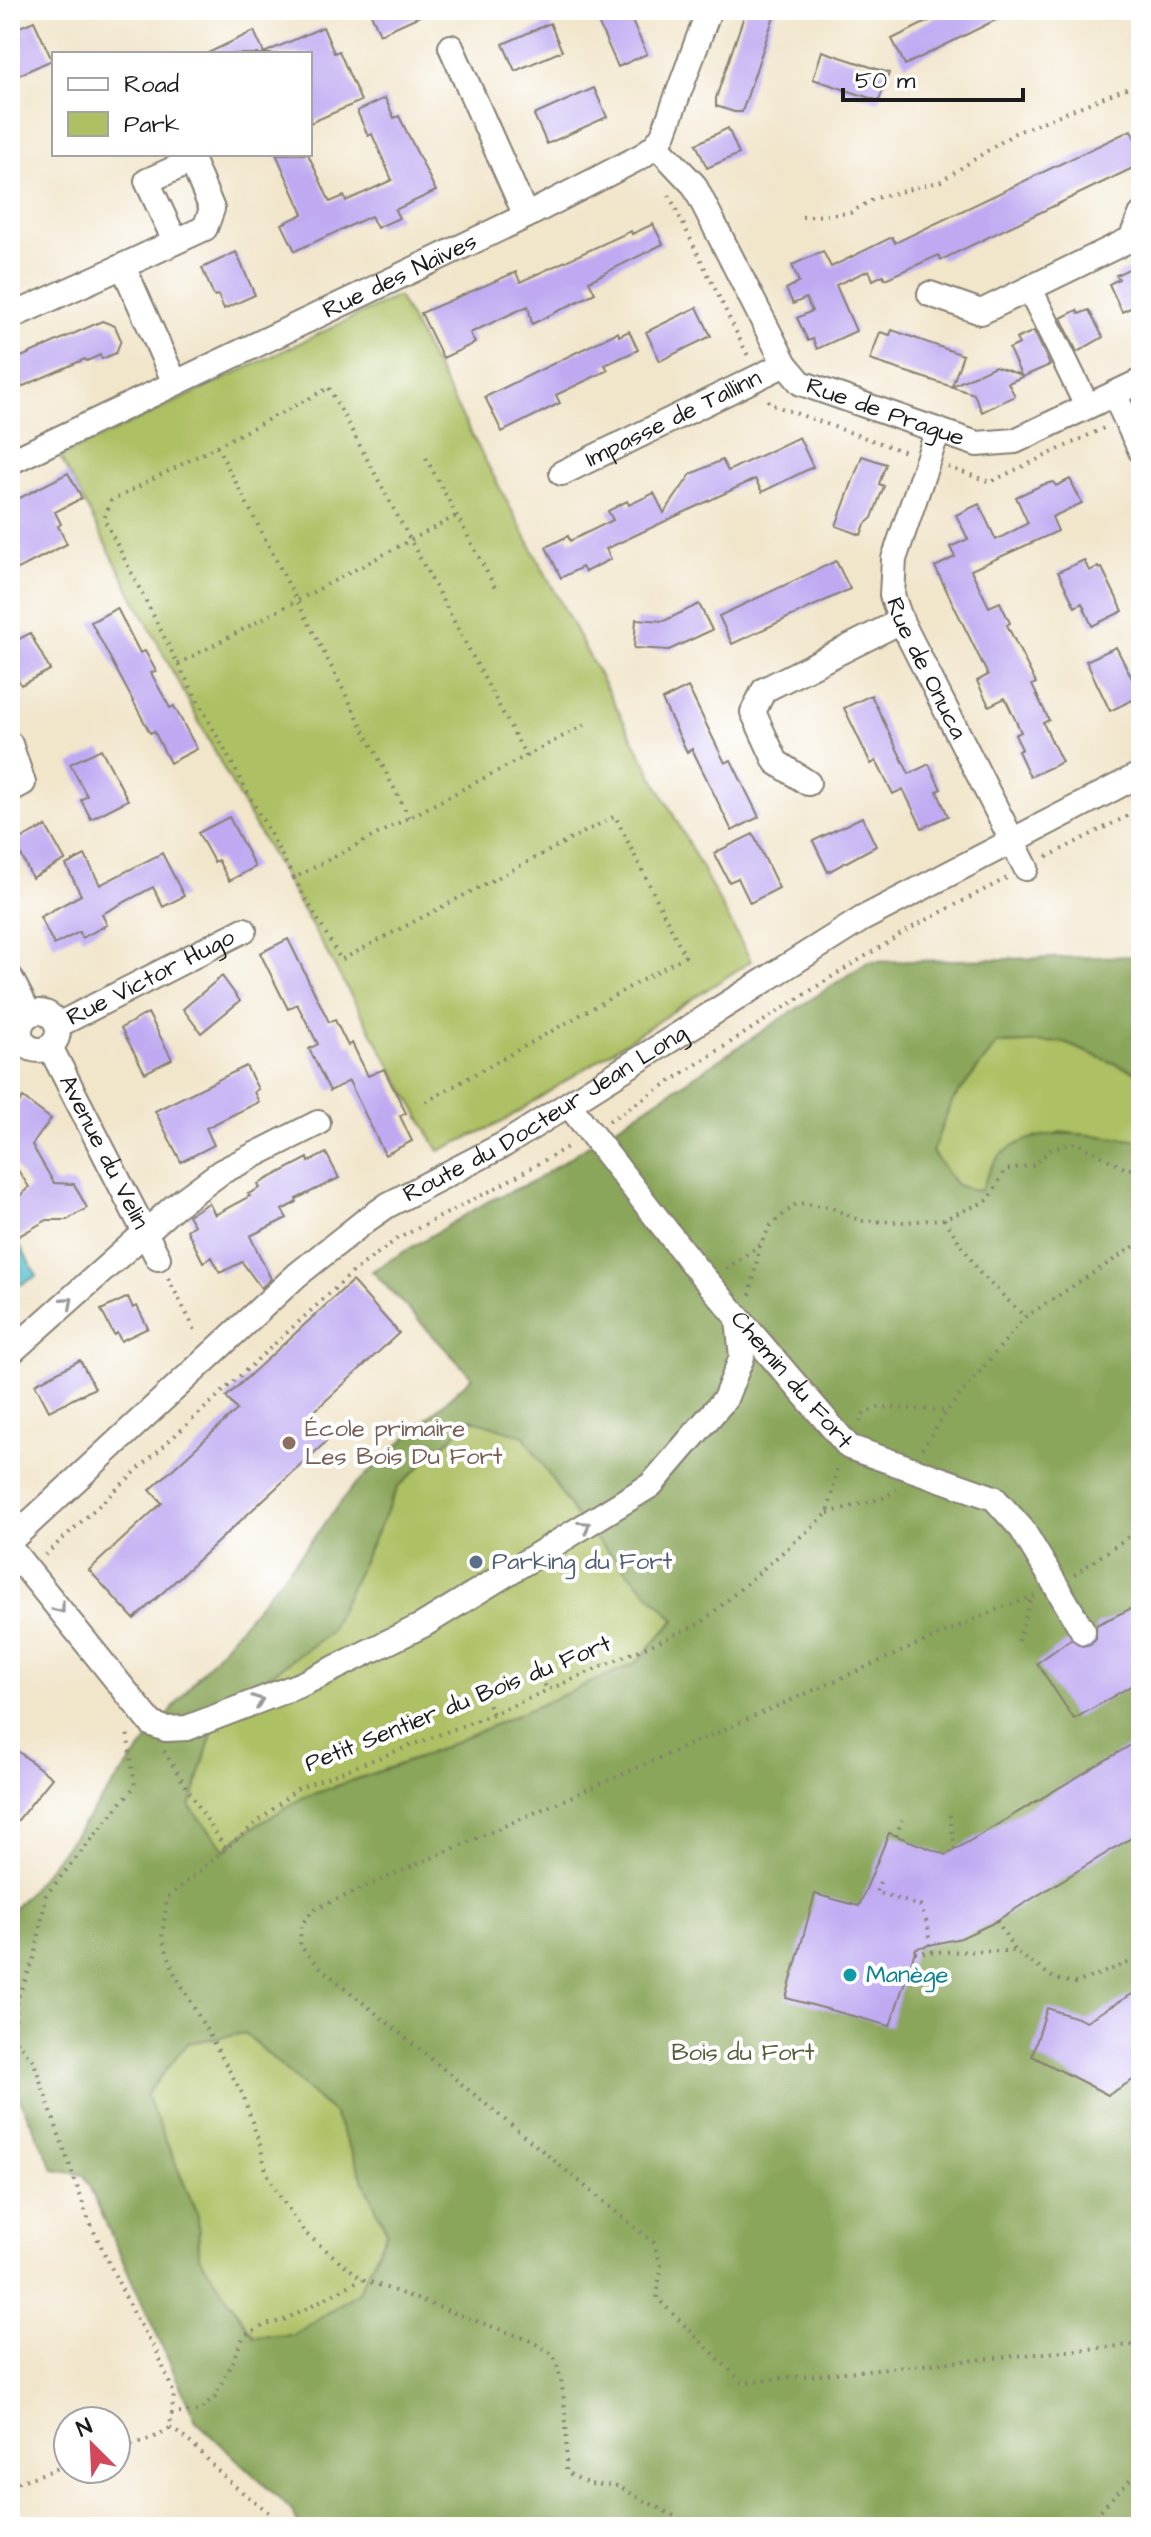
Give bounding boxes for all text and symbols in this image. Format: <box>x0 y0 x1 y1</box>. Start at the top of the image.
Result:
legend <box>52 52 312 156</box>
scale bar <box>843 52 1023 102</box>
text: 50 m <box>855 64 916 98</box>
text: Road <box>124 68 179 102</box>
text: Park <box>124 108 180 142</box>
street label: Rue des Naïves <box>317 225 483 327</box>
street label: Impasse de Tallinn <box>580 361 767 476</box>
street label: Rue de Prague <box>802 369 969 455</box>
street label: Rue de Onuca <box>877 593 975 745</box>
street label: Rue Victor Hugo <box>61 920 241 1035</box>
street label: Route du Docteur Jean Long <box>397 1016 694 1211</box>
street label: Avenue du Velin <box>50 1069 157 1235</box>
one-way arrow <box>59 1297 74 1311</box>
street label: Chemin du Fort <box>723 1303 861 1457</box>
place label: École primaire Les Bois Du Fort <box>305 1412 503 1474</box>
marker: École primaire Les Bois Du Fort <box>280 1434 298 1452</box>
one-way arrow <box>576 1521 591 1536</box>
place label: Parking du Fort <box>492 1545 673 1580</box>
marker: Parking du Fort <box>467 1553 485 1571</box>
one-way arrow <box>50 1599 64 1614</box>
street label: Petit Sentier du Bois du Fort <box>300 1627 617 1781</box>
one-way arrow <box>250 1694 264 1711</box>
place label: Manège <box>866 1958 948 1993</box>
marker: Manège <box>841 1966 859 1984</box>
park label: Bois du Fort <box>671 2036 815 2070</box>
north arrow <box>52 2405 132 2485</box>
text: N <box>72 2411 97 2445</box>

